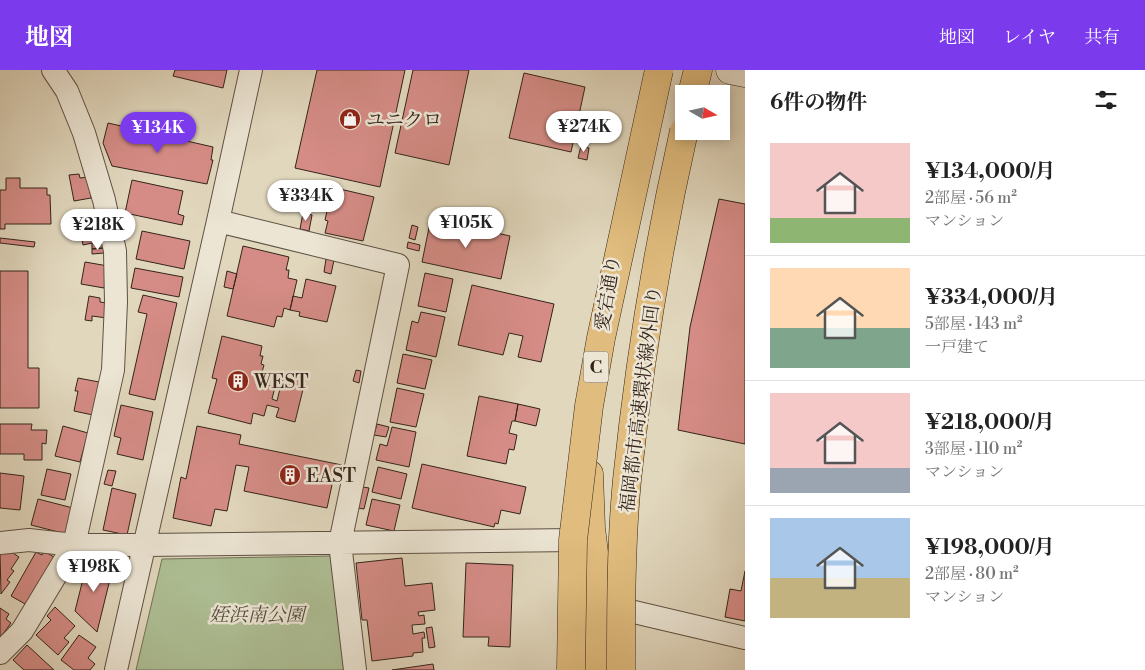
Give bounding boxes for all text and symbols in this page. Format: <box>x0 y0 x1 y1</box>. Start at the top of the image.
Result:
text: 地図 <box>25 23 73 53</box>
text: 地図 <box>939 26 975 49</box>
text: レイヤ <box>1003 26 1056 49</box>
text: 共有 <box>1084 26 1120 49</box>
north arrow <box>675 85 730 140</box>
map controls <box>675 85 730 140</box>
icon: filters <box>1092 86 1120 114</box>
text: 6件の物件 <box>770 90 867 116</box>
shop icon: ユニクロ <box>338 107 362 131</box>
place label: ユニクロ <box>366 108 442 132</box>
pin: ¥274K <box>549 111 619 153</box>
pin: ¥134K <box>123 112 193 154</box>
text: ¥274K <box>557 117 611 137</box>
text: ¥134K <box>131 118 185 138</box>
text: ¥134,000/月 <box>925 159 1055 185</box>
icon: home <box>810 163 870 223</box>
pin: ¥334K <box>271 180 341 222</box>
text: ¥334K <box>278 186 334 206</box>
text: 2部屋 · 56 m² <box>925 188 1017 208</box>
pin: ¥105K <box>431 206 501 249</box>
pin: ¥218K <box>63 208 133 251</box>
text: マンション <box>925 211 1004 231</box>
text: ¥105K <box>439 213 493 233</box>
text: ¥218K <box>71 215 125 235</box>
street label: 愛宕通り <box>590 254 626 333</box>
street label: 福岡都市高速環状線外回り <box>615 285 667 514</box>
text: ¥334,000/月 <box>925 285 1058 311</box>
icon: home <box>810 288 870 348</box>
text: 5部屋 · 143 m² <box>925 314 1023 334</box>
text: 一戸建て <box>925 337 989 357</box>
road number: C <box>584 352 608 382</box>
building icon: WEST <box>226 369 250 393</box>
place label: WEST <box>253 370 309 394</box>
text: ¥218,000/月 <box>925 410 1055 436</box>
icon: home <box>810 413 870 473</box>
text: 3部屋 · 110 m² <box>925 439 1022 459</box>
text: マンション <box>925 462 1004 482</box>
building icon: EAST <box>278 463 302 487</box>
place label: EAST <box>306 464 356 488</box>
text: ¥198,000/月 <box>925 535 1055 561</box>
icon: home <box>810 538 870 598</box>
pin: ¥198K <box>59 550 129 593</box>
text: ¥198K <box>68 557 120 577</box>
text: 2部屋 · 80 m² <box>925 564 1019 584</box>
text: マンション <box>925 587 1004 607</box>
park label: 姪浜南公園 <box>209 603 307 627</box>

